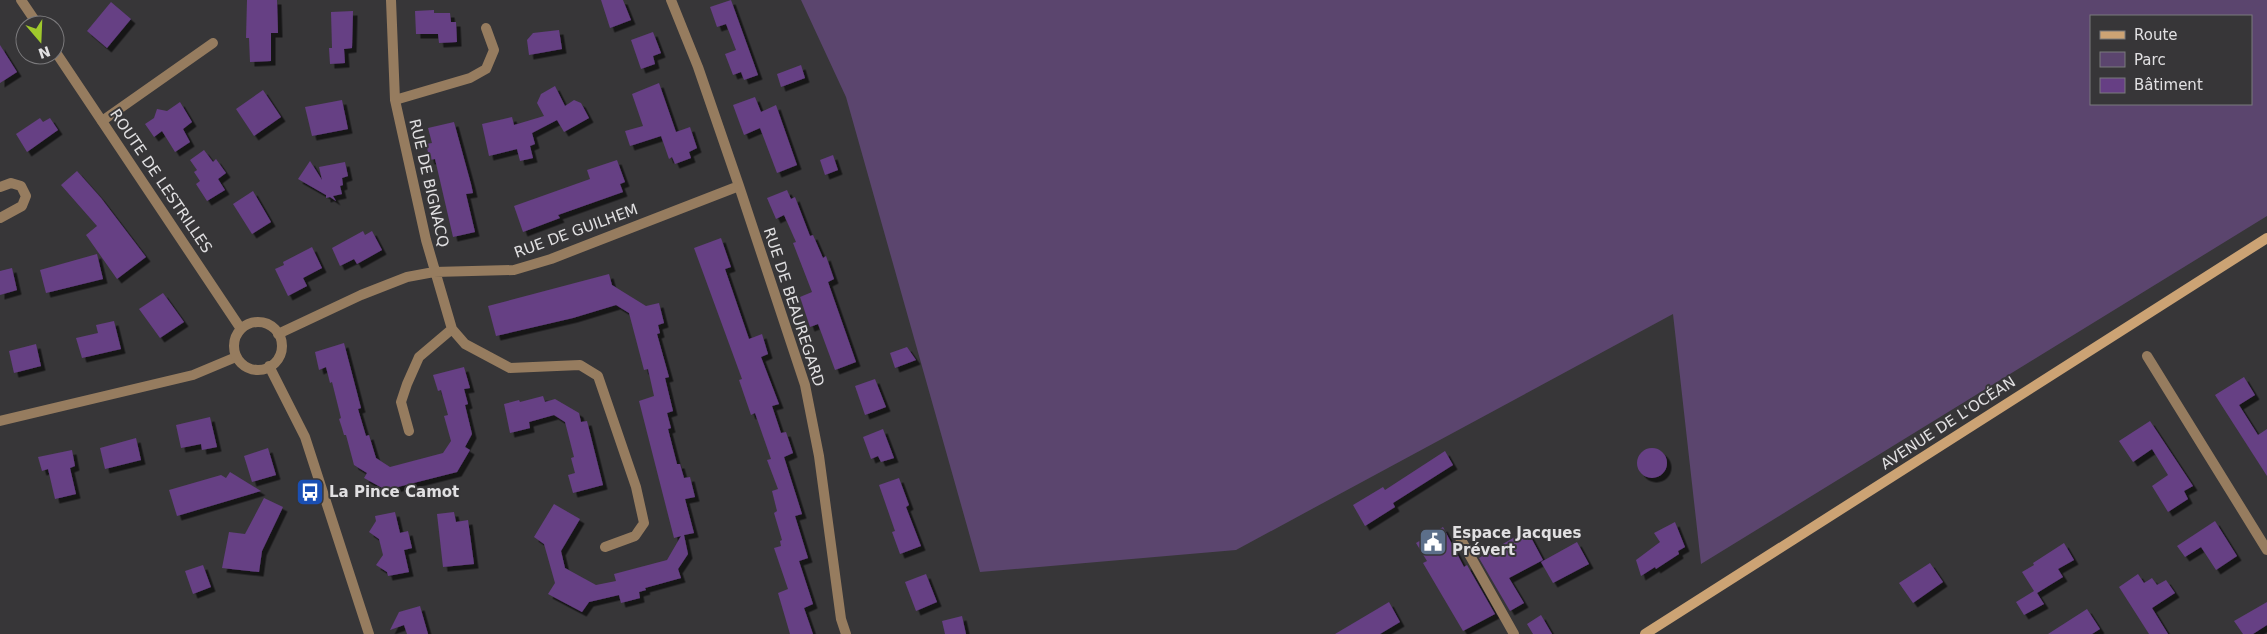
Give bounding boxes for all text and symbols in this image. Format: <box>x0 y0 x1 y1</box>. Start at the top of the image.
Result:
north arrow <box>15 15 65 65</box>
legend <box>2090 15 2252 105</box>
text: Route <box>2134 26 2178 44</box>
text: N <box>36 43 52 62</box>
text: Parc <box>2134 51 2166 69</box>
text: Bâtiment <box>2134 76 2203 94</box>
street label: ROUTE DE LESTRILLES <box>106 106 216 256</box>
street label: RUE DE BIGNACQ <box>405 117 453 249</box>
street label: RUE DE GUILHEM <box>512 200 640 262</box>
street label: RUE DE BEAUREGARD <box>760 225 828 389</box>
street label: AVENUE DE L'OCÉAN <box>1877 372 2019 473</box>
bus stop icon: La Pince Camot <box>295 477 325 507</box>
place label: La Pince Camot <box>329 483 459 501</box>
place label: Espace Jacques Prévert <box>1452 524 1582 559</box>
public building icon: Espace Jacques Prévert <box>1418 527 1448 557</box>

